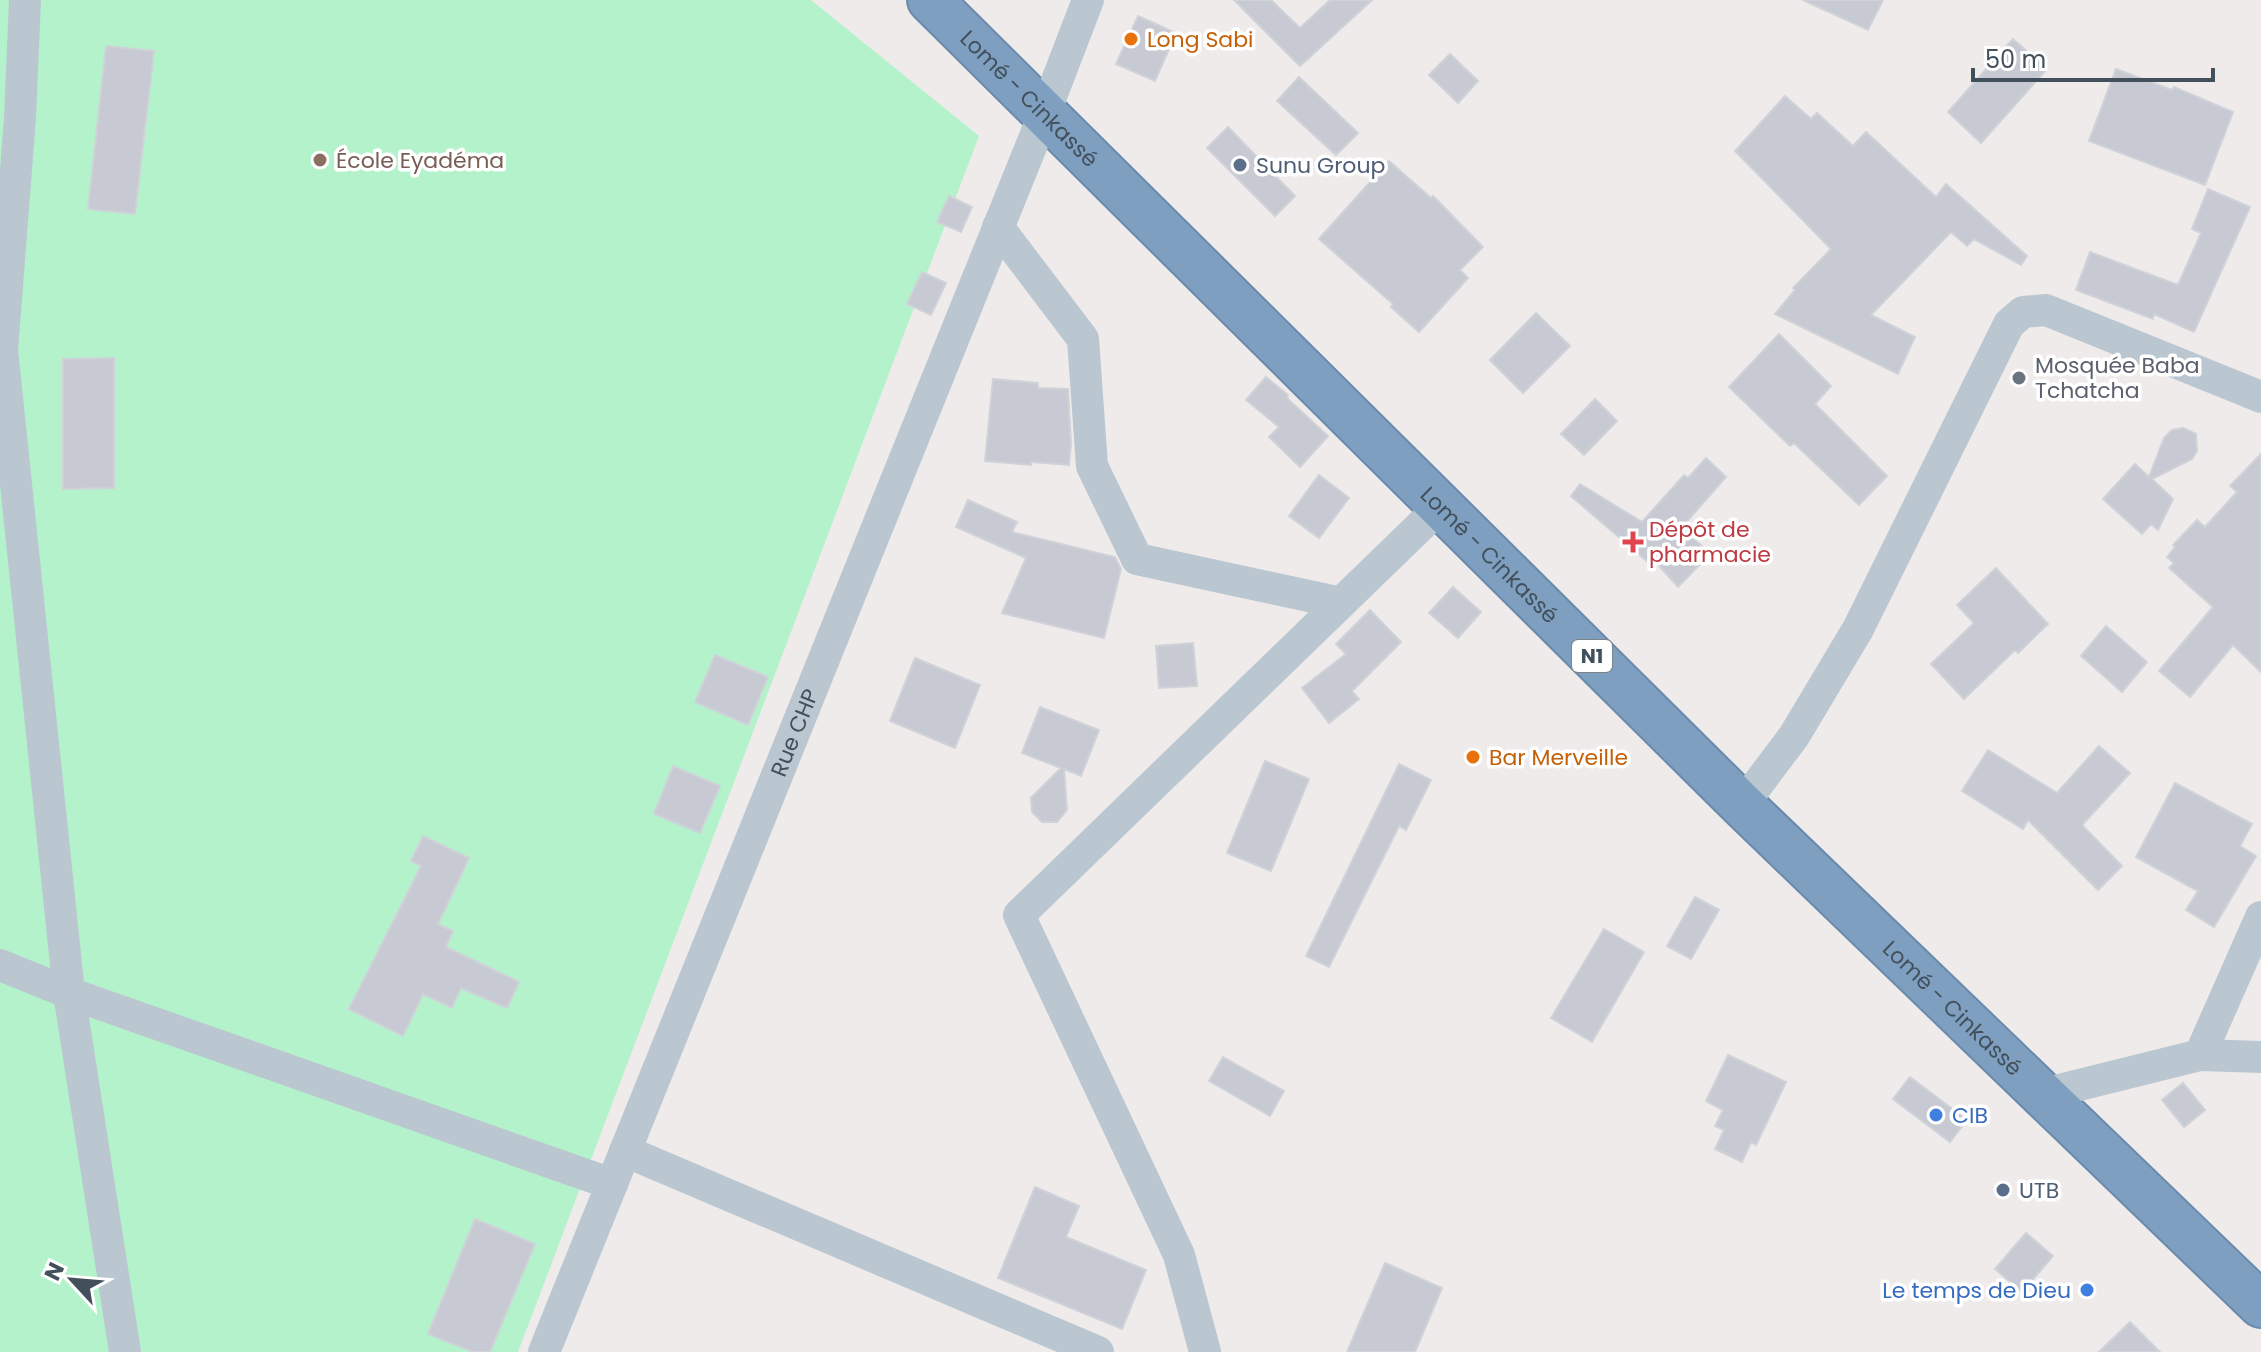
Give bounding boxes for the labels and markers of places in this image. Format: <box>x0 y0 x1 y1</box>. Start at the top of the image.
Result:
place label: Long Sabi <box>1147 24 1253 55</box>
marker: Long Sabi <box>1122 30 1140 48</box>
place label: École Eyadéma <box>336 145 504 176</box>
place label: Sunu Group <box>1256 150 1385 181</box>
marker: École Eyadéma <box>311 151 329 169</box>
marker: Sunu Group <box>1231 156 1249 174</box>
place label: Mosquée Baba Tchatcha <box>2035 350 2200 406</box>
marker: Mosquée Baba Tchatcha <box>2010 369 2028 387</box>
place label: Dépôt de pharmacie <box>1649 514 1771 570</box>
marker: Dépôt de pharmacie <box>1624 533 1642 551</box>
place label: Bar Merveille <box>1489 742 1628 773</box>
marker: Bar Merveille <box>1464 748 1482 766</box>
place label: CIB <box>1952 1100 1988 1131</box>
marker: CIB <box>1927 1106 1945 1124</box>
place label: UTB <box>2019 1175 2059 1206</box>
marker: UTB <box>1994 1181 2012 1199</box>
place label: Le temps de Dieu <box>1882 1275 2071 1306</box>
marker: Le temps de Dieu <box>2078 1281 2096 1299</box>

